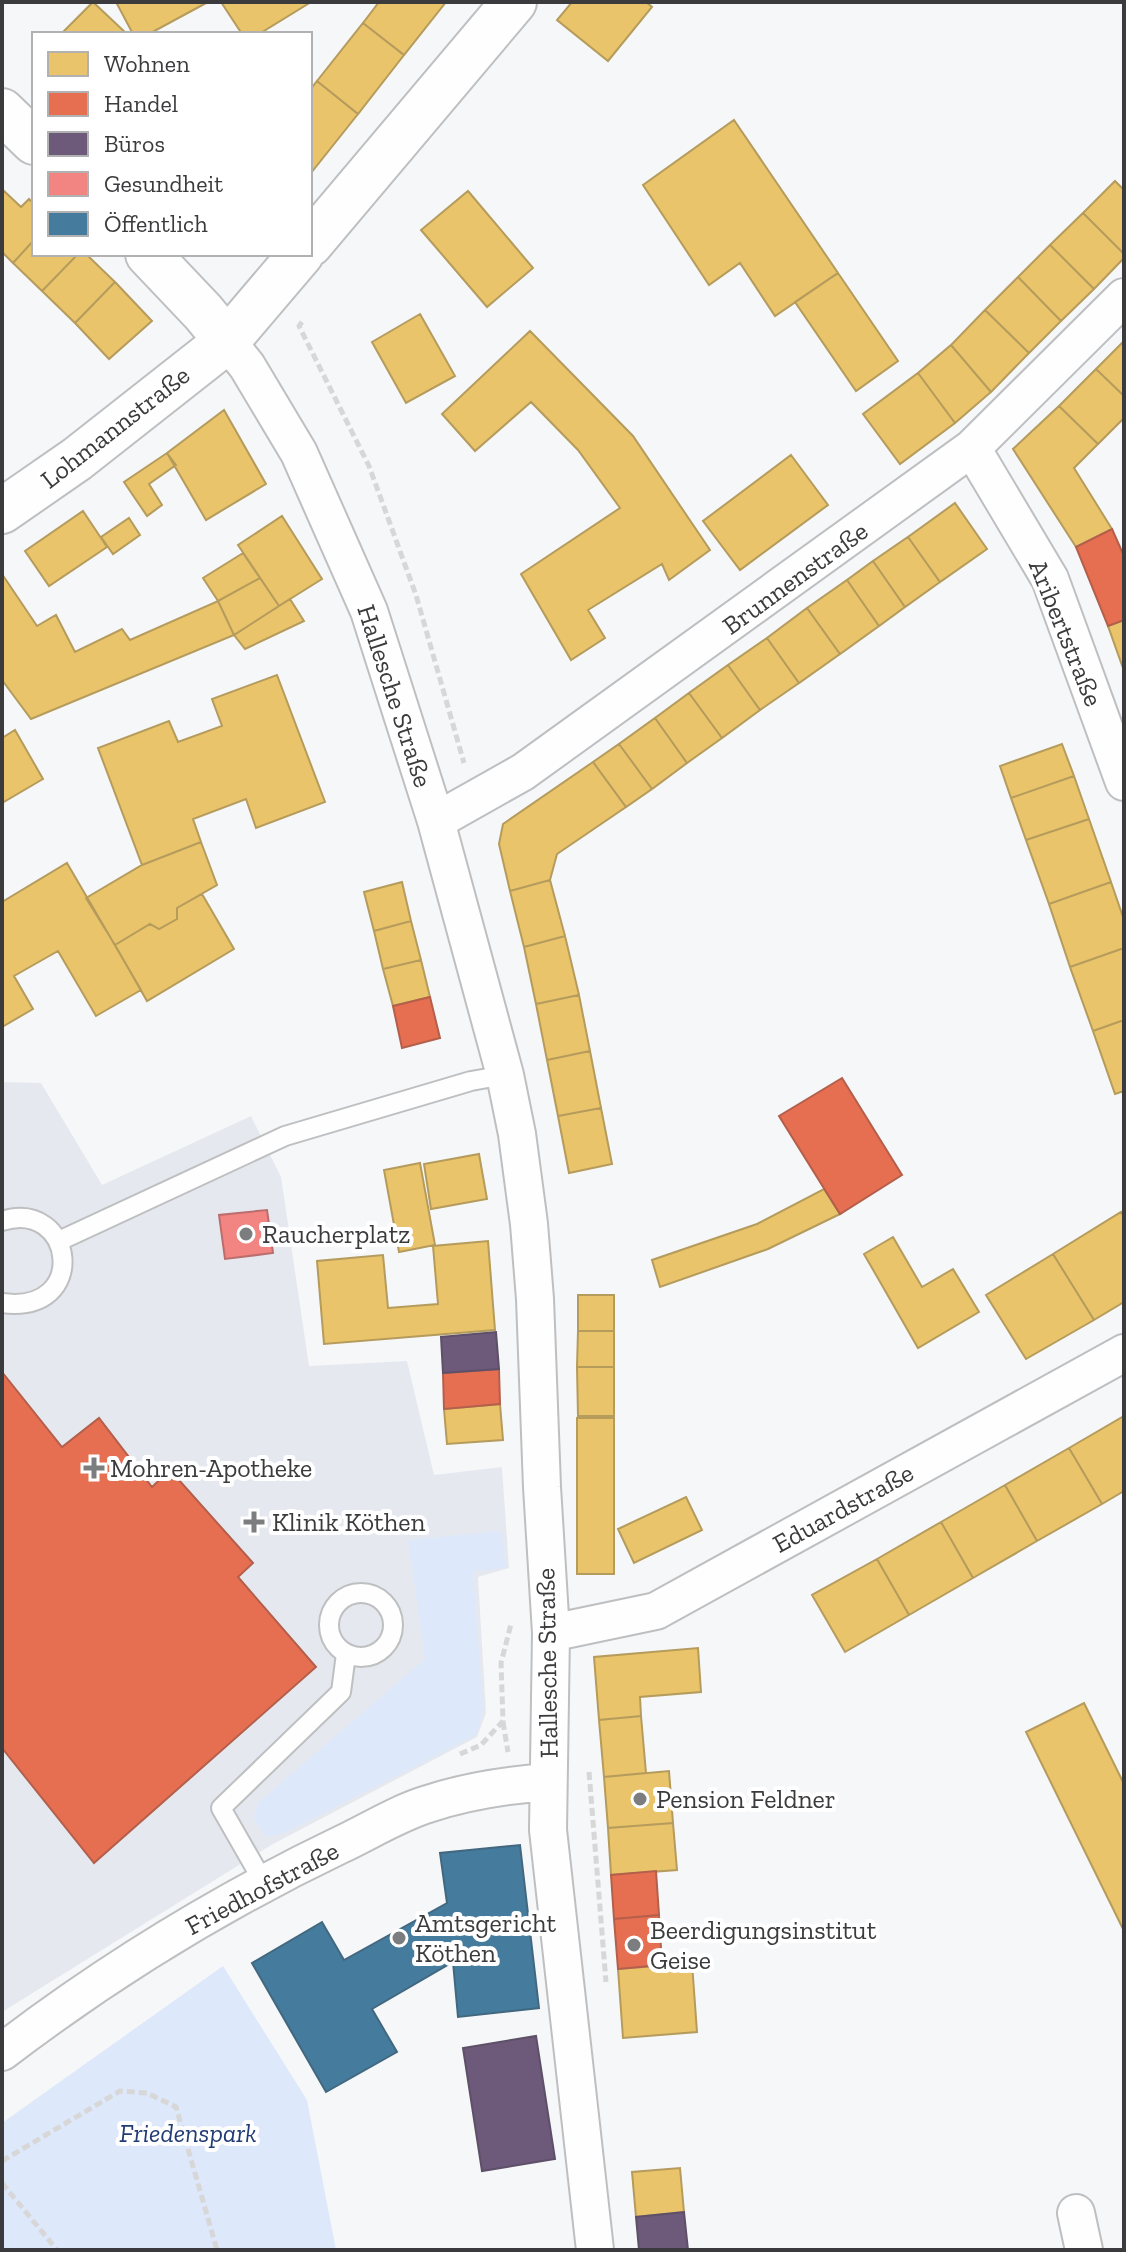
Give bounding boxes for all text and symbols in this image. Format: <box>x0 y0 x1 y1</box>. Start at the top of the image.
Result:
legend <box>32 32 312 256</box>
text: Wohnen <box>104 49 190 78</box>
text: Handel <box>104 89 178 118</box>
text: Büros <box>104 129 165 158</box>
text: Gesundheit <box>104 169 223 198</box>
text: Öffentlich <box>104 209 208 238</box>
street label: Lohmannstraße <box>34 359 196 495</box>
street label: Brunnenstraße <box>716 515 874 641</box>
street label: Aribertstraße <box>1022 555 1110 711</box>
street label: Hallesche Straße <box>350 601 440 791</box>
place label: Raucherplatz <box>262 1218 410 1250</box>
marker: Raucherplatz <box>237 1225 255 1243</box>
place label: Mohren-Apotheke <box>110 1452 312 1484</box>
street label: Eduardstraße <box>767 1456 919 1560</box>
marker: Mohren-Apotheke <box>85 1459 103 1477</box>
place label: Klinik Köthen <box>272 1506 425 1538</box>
marker: Klinik Köthen <box>243 1511 265 1533</box>
street label: Hallesche Straße <box>529 1568 565 1758</box>
place label: Pension Feldner <box>656 1783 836 1815</box>
marker: Pension Feldner <box>631 1790 649 1808</box>
street label: Friedhofstraße <box>180 1834 344 1942</box>
place label: Amtsgericht Köthen <box>415 1907 557 1969</box>
place label: Beerdigungsinstitut Geise <box>650 1914 877 1976</box>
marker: Amtsgericht Köthen <box>390 1929 408 1947</box>
marker: Beerdigungsinstitut Geise <box>625 1936 643 1954</box>
park label: Friedenspark <box>119 2117 257 2149</box>

